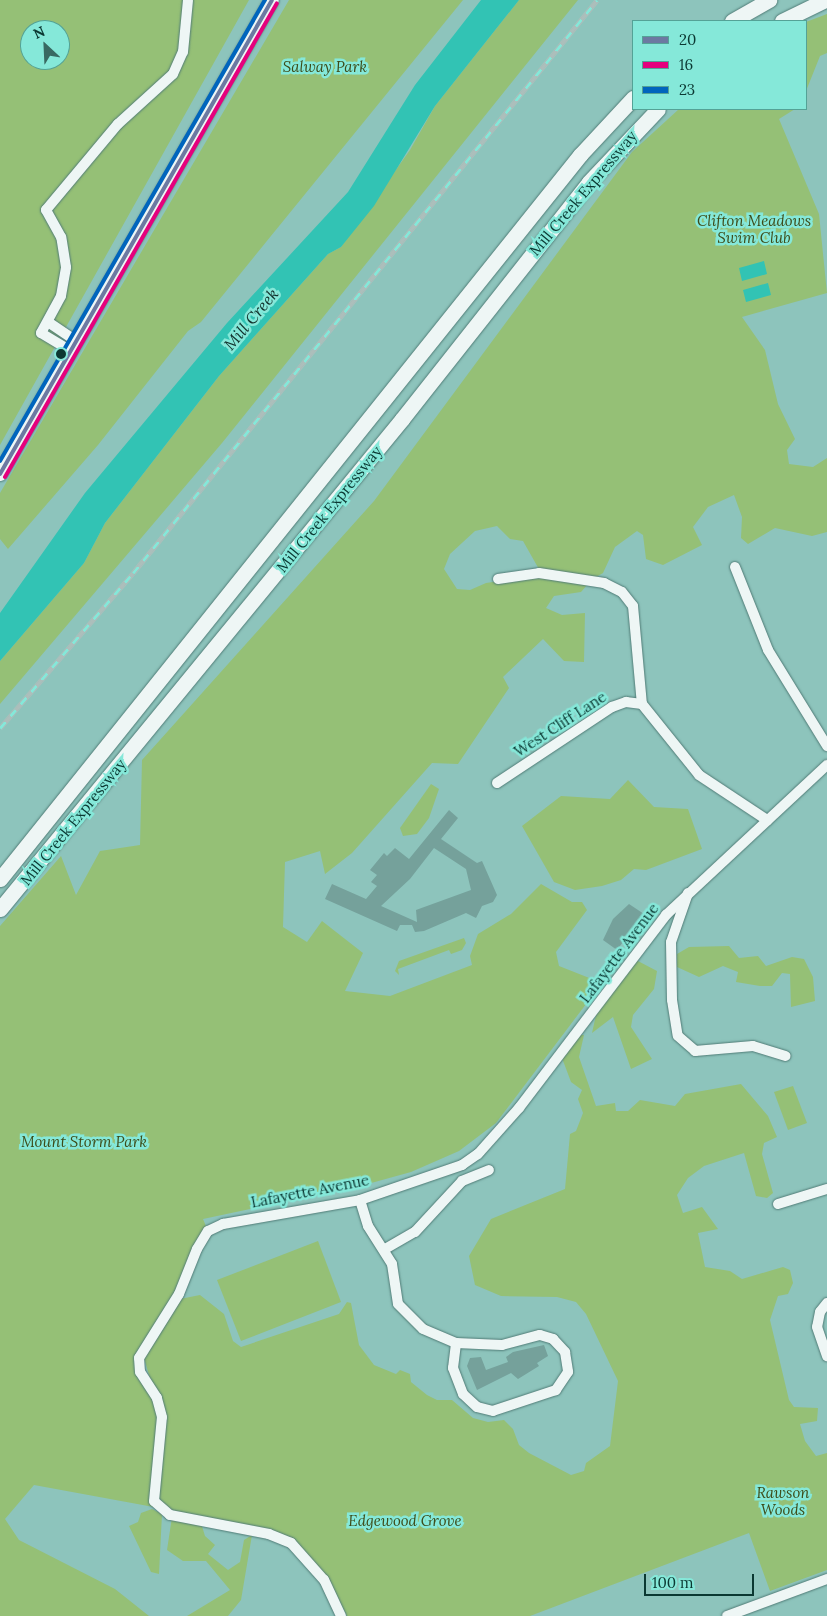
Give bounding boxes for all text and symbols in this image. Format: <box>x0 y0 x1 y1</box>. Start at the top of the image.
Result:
north arrow <box>20 20 70 70</box>
legend <box>632 20 807 110</box>
text: N <box>30 22 48 43</box>
text: 20 <box>679 30 696 49</box>
text: 16 <box>679 55 693 74</box>
park label: Salway Park <box>283 58 367 76</box>
text: 23 <box>679 80 695 99</box>
street label: Mill Creek Expressway <box>526 127 640 259</box>
park label: Clifton Meadows Swim Club <box>697 211 811 246</box>
water label: Mill Creek <box>220 284 282 354</box>
unlabelled marker <box>56 349 66 359</box>
street label: Mill Creek Expressway <box>273 442 385 576</box>
street label: West Cliff Lane <box>511 688 609 760</box>
street label: Mill Creek Expressway <box>17 755 129 889</box>
street label: Lafayette Avenue <box>576 900 662 1006</box>
park label: Mount Storm Park <box>21 1133 147 1151</box>
street label: Lafayette Avenue <box>249 1171 371 1211</box>
park label: Rawson Woods <box>756 1483 810 1518</box>
park label: Edgewood Grove <box>348 1512 462 1530</box>
scale bar <box>647 1564 757 1596</box>
text: 100 m <box>652 1573 693 1592</box>

